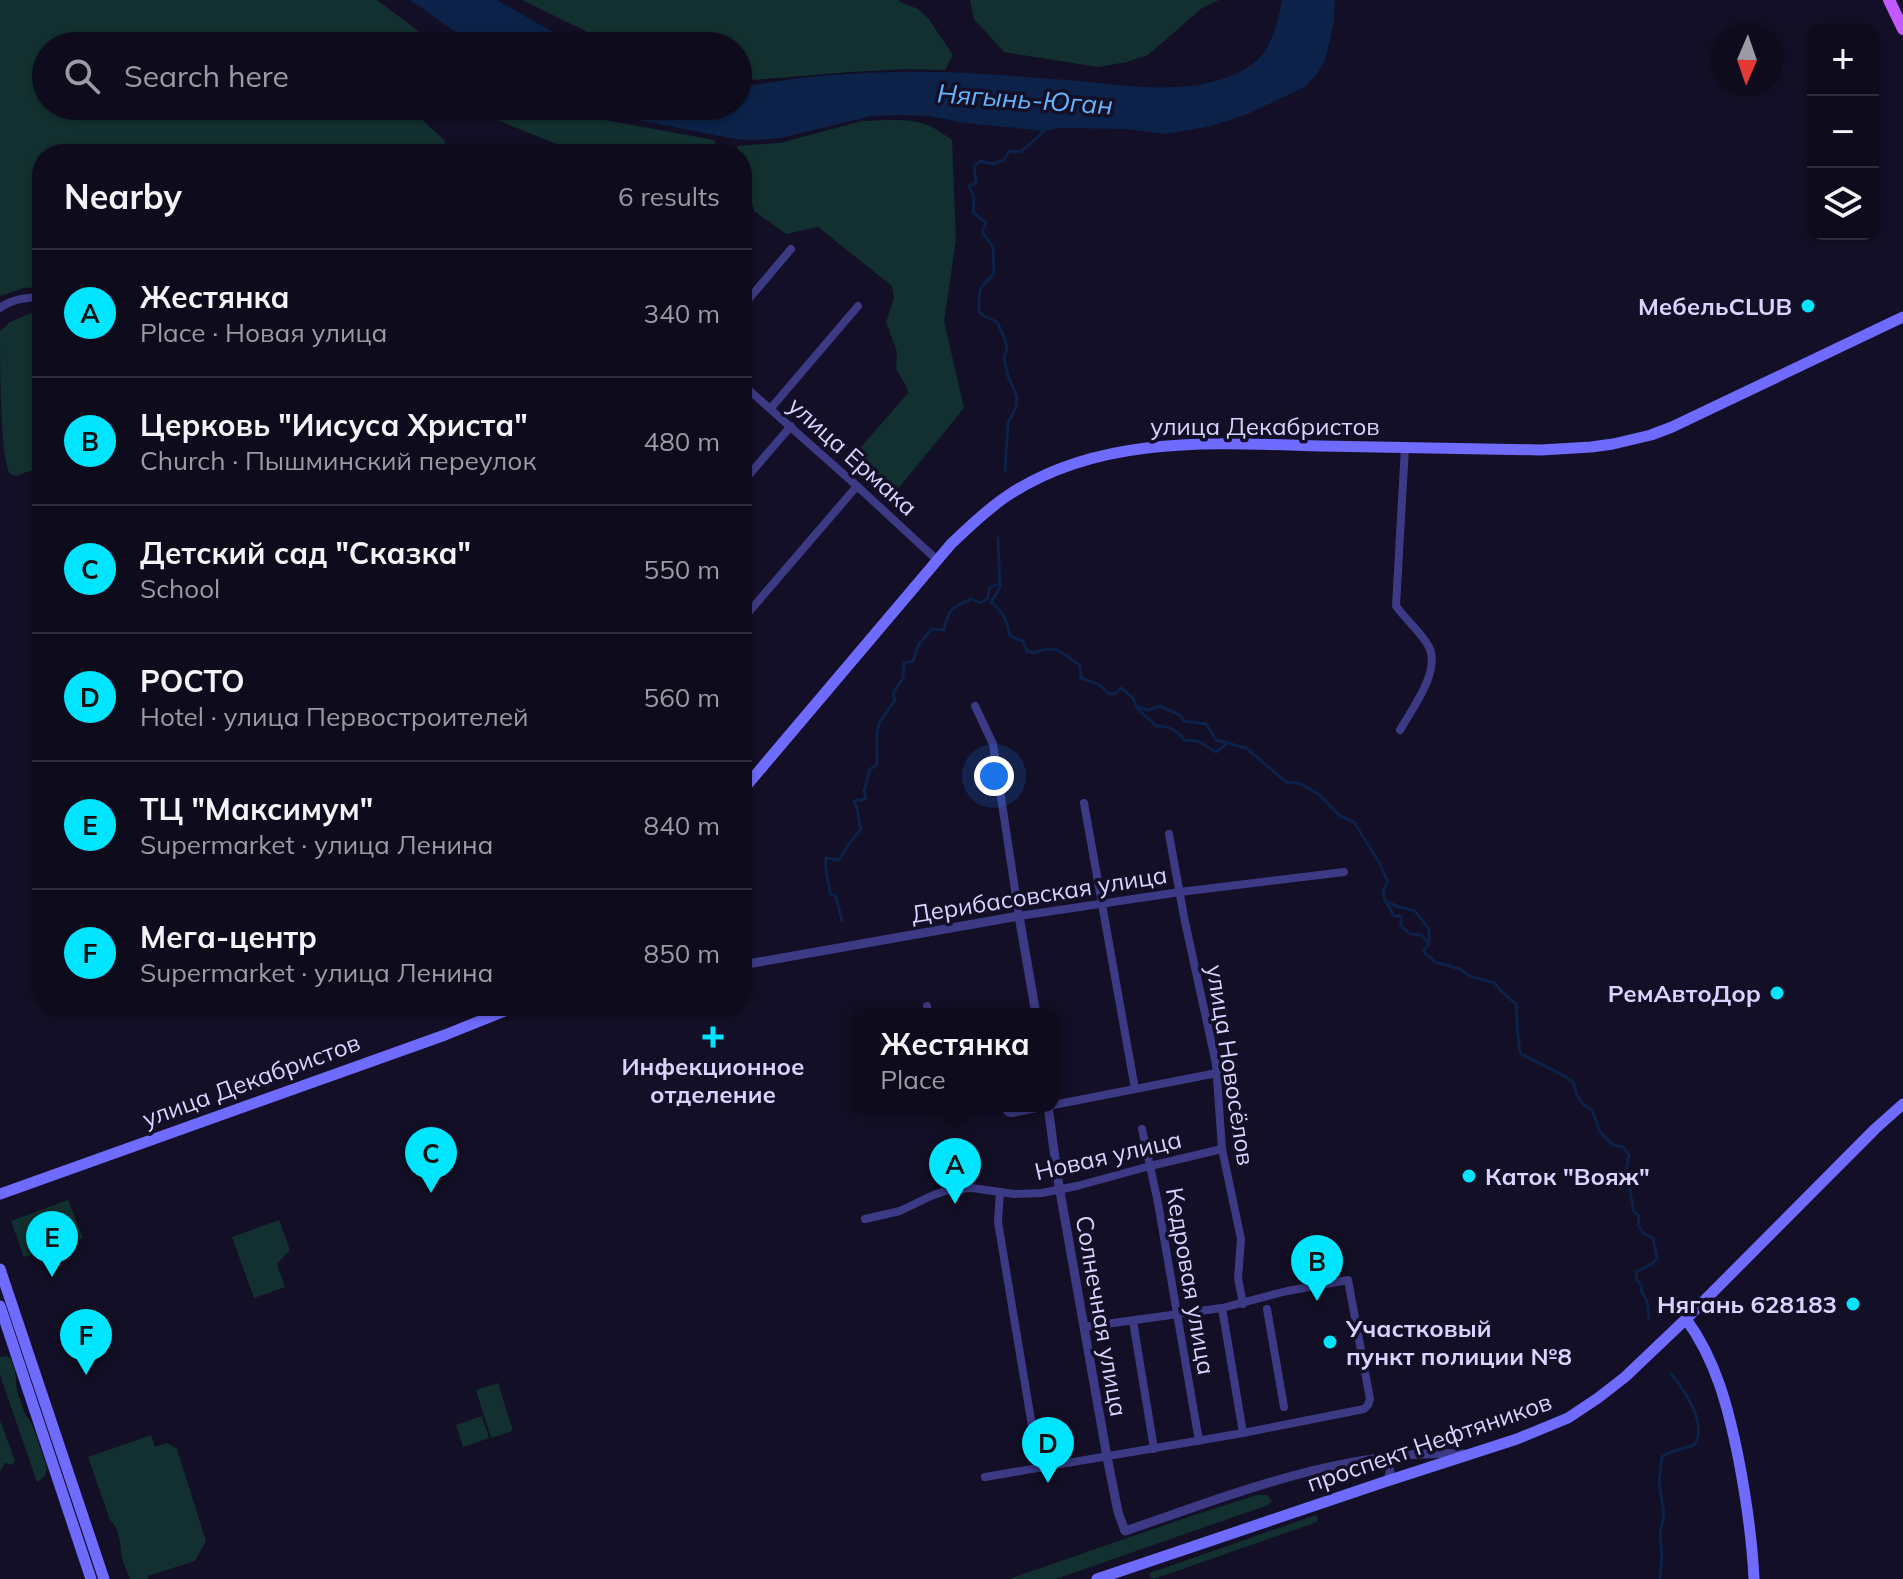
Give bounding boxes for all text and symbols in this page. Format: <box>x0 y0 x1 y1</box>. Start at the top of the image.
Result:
north arrow <box>1711 24 1783 96</box>
map controls <box>1807 24 1879 240</box>
button: + <box>1807 24 1879 96</box>
search box <box>32 32 752 120</box>
icon: search <box>60 54 104 98</box>
text: Search here <box>124 57 289 95</box>
water label: Нягынь-Юган <box>936 76 1114 122</box>
button: − <box>1807 96 1879 168</box>
button: layers <box>1807 168 1879 240</box>
text: Nearby <box>64 175 182 218</box>
text: 6 results <box>618 180 720 213</box>
text: Жестянка <box>140 278 290 316</box>
place label: МебельCLUB <box>1638 291 1792 321</box>
text: A <box>80 297 100 330</box>
text: 340 m <box>644 297 720 330</box>
marker: МебельCLUB <box>1799 297 1817 315</box>
text: Place · Новая улица <box>140 316 387 349</box>
street label: улица Ермака <box>782 390 924 522</box>
text: Церковь "Иисуса Христа" <box>140 406 528 444</box>
street label: улица Декабристов <box>1150 411 1380 441</box>
text: B <box>81 425 99 458</box>
text: 480 m <box>644 425 720 458</box>
text: Church · Пышминский переулок <box>140 444 536 477</box>
text: Детский сад "Сказка" <box>140 534 471 572</box>
text: C <box>81 553 99 586</box>
text: 550 m <box>644 553 720 586</box>
text: School <box>140 572 220 605</box>
text: РОСТО <box>140 662 245 700</box>
text: D <box>80 681 100 714</box>
text: 560 m <box>644 681 720 714</box>
text: Hotel · улица Первостроителей <box>140 700 529 733</box>
your location <box>974 756 1014 796</box>
text: ТЦ "Максимум" <box>140 790 373 828</box>
text: E <box>82 809 98 842</box>
text: 840 m <box>644 809 720 842</box>
text: Supermarket · улица Ленина <box>140 828 493 861</box>
street label: Дерибасовская улица <box>909 859 1169 929</box>
text: Мега-центр <box>140 918 317 956</box>
text: F <box>83 937 97 970</box>
text: 850 m <box>644 937 720 970</box>
text: Supermarket · улица Ленина <box>140 956 493 989</box>
street label: улица Новосёлов <box>1200 963 1262 1167</box>
place label: РемАвтоДор <box>1608 978 1761 1008</box>
marker: РемАвтоДор <box>1768 984 1786 1002</box>
popup <box>851 1008 1059 1112</box>
text: Жестянка <box>880 1025 1030 1063</box>
marker: Инфекционное отделение <box>702 1026 724 1048</box>
street label: улица Декабристов <box>138 1027 364 1133</box>
place label: Инфекционное отделение <box>622 1051 805 1109</box>
text: Place <box>880 1063 946 1096</box>
street label: Новая улица <box>1032 1124 1184 1186</box>
pin: C <box>405 1127 457 1193</box>
pin: A <box>929 1138 981 1204</box>
place label: Каток "Вояж" <box>1485 1161 1650 1191</box>
marker: Каток "Вояж" <box>1460 1167 1478 1185</box>
street label: Кедровая улица <box>1160 1185 1222 1377</box>
pin: E <box>26 1211 78 1277</box>
street label: Солнечная улица <box>1070 1213 1134 1419</box>
pin: B <box>1291 1235 1343 1301</box>
place label: Нягань 628183 <box>1657 1289 1837 1319</box>
marker: Нягань 628183 <box>1844 1295 1862 1313</box>
pin: F <box>60 1309 112 1375</box>
place label: Участковый пункт полиции №8 <box>1345 1313 1572 1371</box>
marker: Участковый пункт полиции №8 <box>1321 1333 1339 1351</box>
street label: проспект Нефтяников <box>1303 1386 1555 1498</box>
pin: D <box>1022 1417 1074 1483</box>

